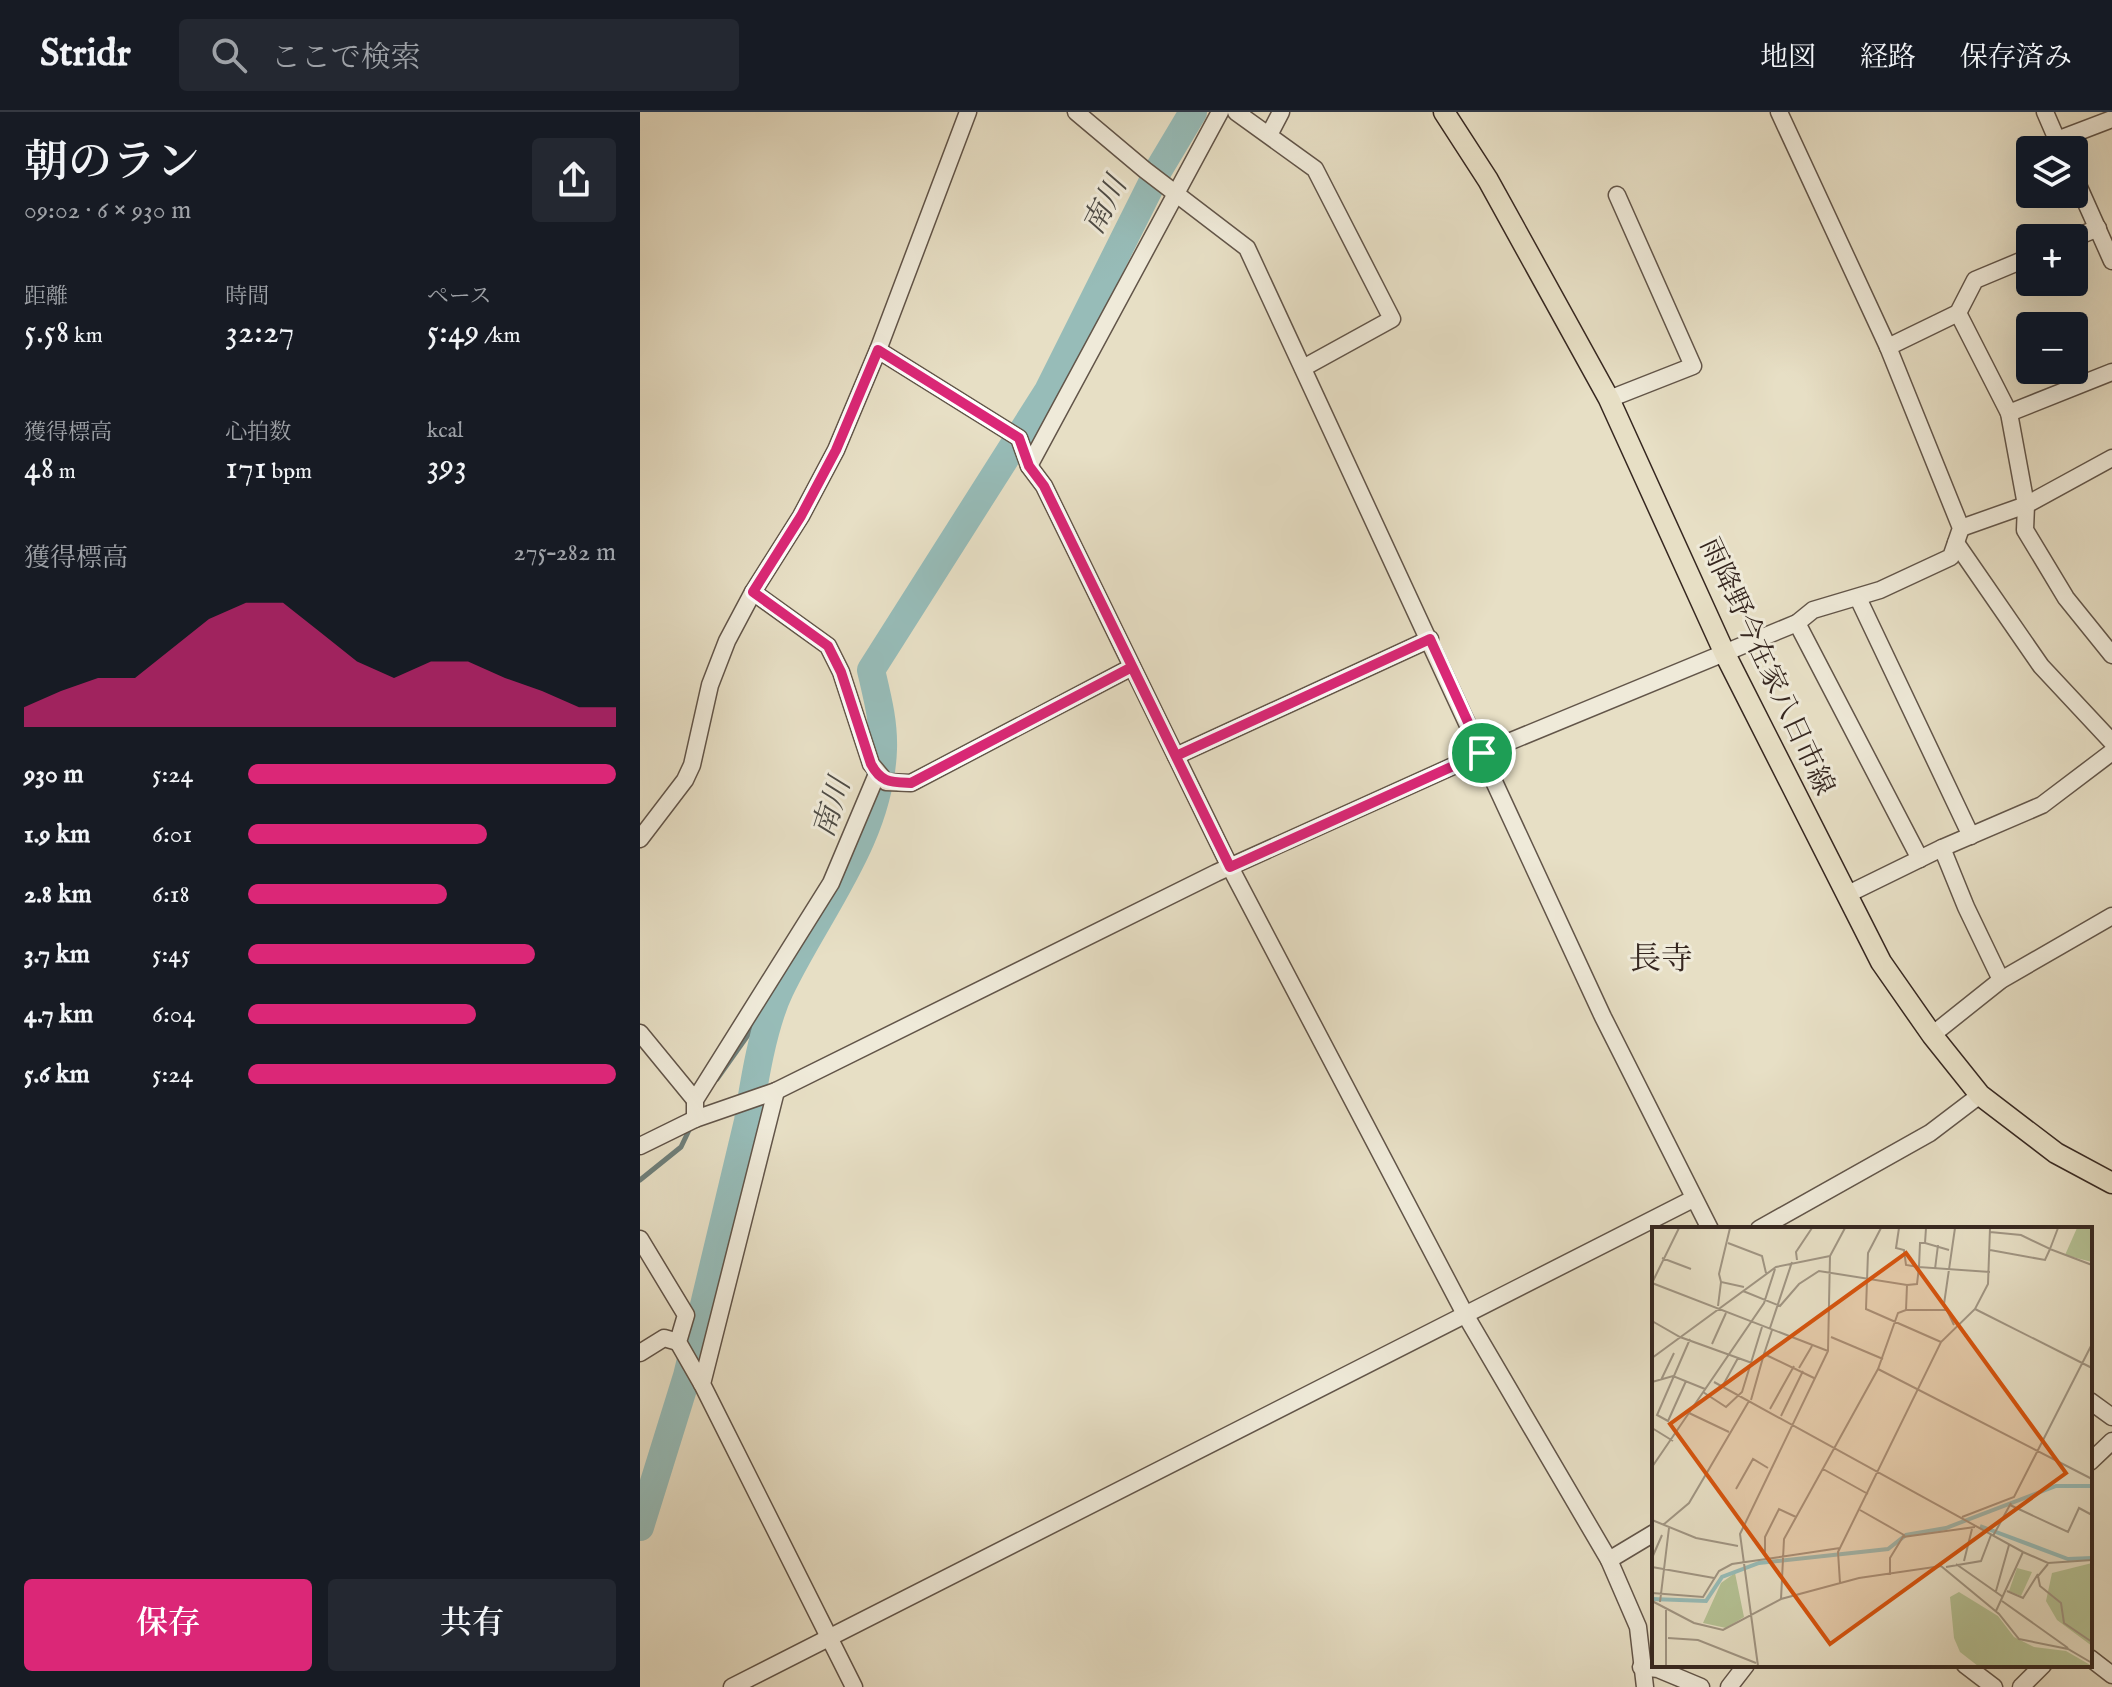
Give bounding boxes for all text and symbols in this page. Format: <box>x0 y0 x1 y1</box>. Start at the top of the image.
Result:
search box <box>179 19 739 91</box>
text: Stridr <box>40 31 131 79</box>
icon: search <box>207 33 251 77</box>
text: ここで検索 <box>271 40 421 78</box>
text: 地図 <box>1760 41 1816 76</box>
text: 経路 <box>1860 41 1916 76</box>
text: 保存済み <box>1960 41 2072 76</box>
text: 朝のラン <box>24 136 200 192</box>
map controls <box>2016 136 2088 384</box>
button: layers <box>2016 136 2088 208</box>
button: share <box>532 138 616 222</box>
water label: 南川 <box>1075 168 1138 241</box>
text: 09:02 · 6 × 930 m <box>24 194 191 227</box>
button: + <box>2016 224 2088 296</box>
text: 距離 <box>24 283 68 311</box>
text: 時間 <box>225 283 269 311</box>
text: ペース <box>427 283 492 311</box>
text: 5.58 <box>24 311 69 354</box>
text: 32:27 <box>225 311 294 354</box>
text: 5:49 <box>427 311 479 354</box>
button: − <box>2016 312 2088 384</box>
text: km <box>69 322 103 350</box>
text: /km <box>479 322 521 350</box>
text: kcal <box>427 417 463 445</box>
text: 獲得標高 <box>24 419 112 447</box>
text: 心拍数 <box>225 419 291 447</box>
text: 393 <box>427 445 467 488</box>
text: 48 <box>24 447 54 490</box>
text: 171 <box>225 447 267 490</box>
text: m <box>54 458 76 486</box>
text: bpm <box>267 458 312 486</box>
street label: 雨降野今在家八日市線 <box>1691 533 1841 801</box>
text: 275–282 m <box>513 536 616 569</box>
text: 獲得標高 <box>24 542 128 575</box>
pin <box>1448 719 1516 787</box>
icon: arrive <box>1460 731 1504 775</box>
text: 930 m <box>24 758 84 791</box>
text: 5:24 <box>152 758 193 791</box>
water label: 南川 <box>806 771 861 842</box>
text: 1.9 km <box>24 818 90 851</box>
text: 6:01 <box>152 818 192 851</box>
text: 2.8 km <box>24 878 92 911</box>
text: 6:18 <box>152 878 190 911</box>
text: 3.7 km <box>24 938 90 971</box>
text: 5:45 <box>152 938 190 971</box>
district label: 長寺 <box>1629 940 1693 981</box>
text: 4.7 km <box>24 998 93 1031</box>
text: 6:04 <box>152 998 195 1031</box>
text: 5.6 km <box>24 1058 90 1091</box>
text: 5:24 <box>152 1058 193 1091</box>
inset map <box>1652 1227 2092 1667</box>
button: 保存 <box>24 1579 312 1671</box>
button: 共有 <box>328 1579 616 1671</box>

